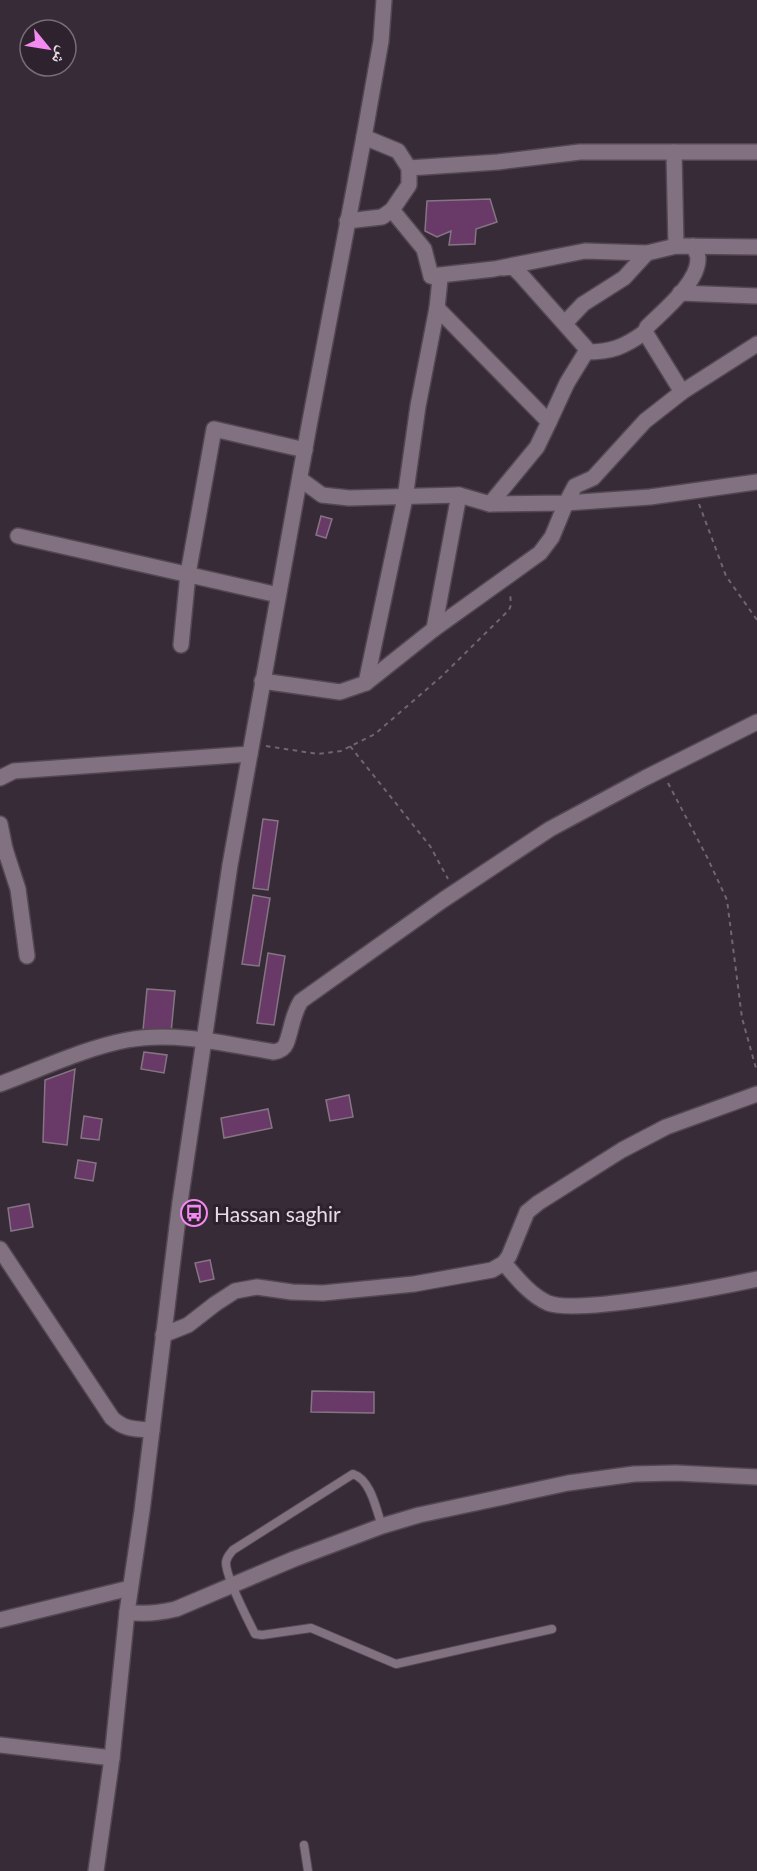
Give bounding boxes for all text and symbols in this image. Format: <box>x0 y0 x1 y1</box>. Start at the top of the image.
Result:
north arrow <box>18 18 78 78</box>
text: ش <box>48 43 74 68</box>
bus stop icon: Hassan saghir <box>179 1198 209 1228</box>
place label: Hassan saghir <box>214 1201 341 1226</box>

